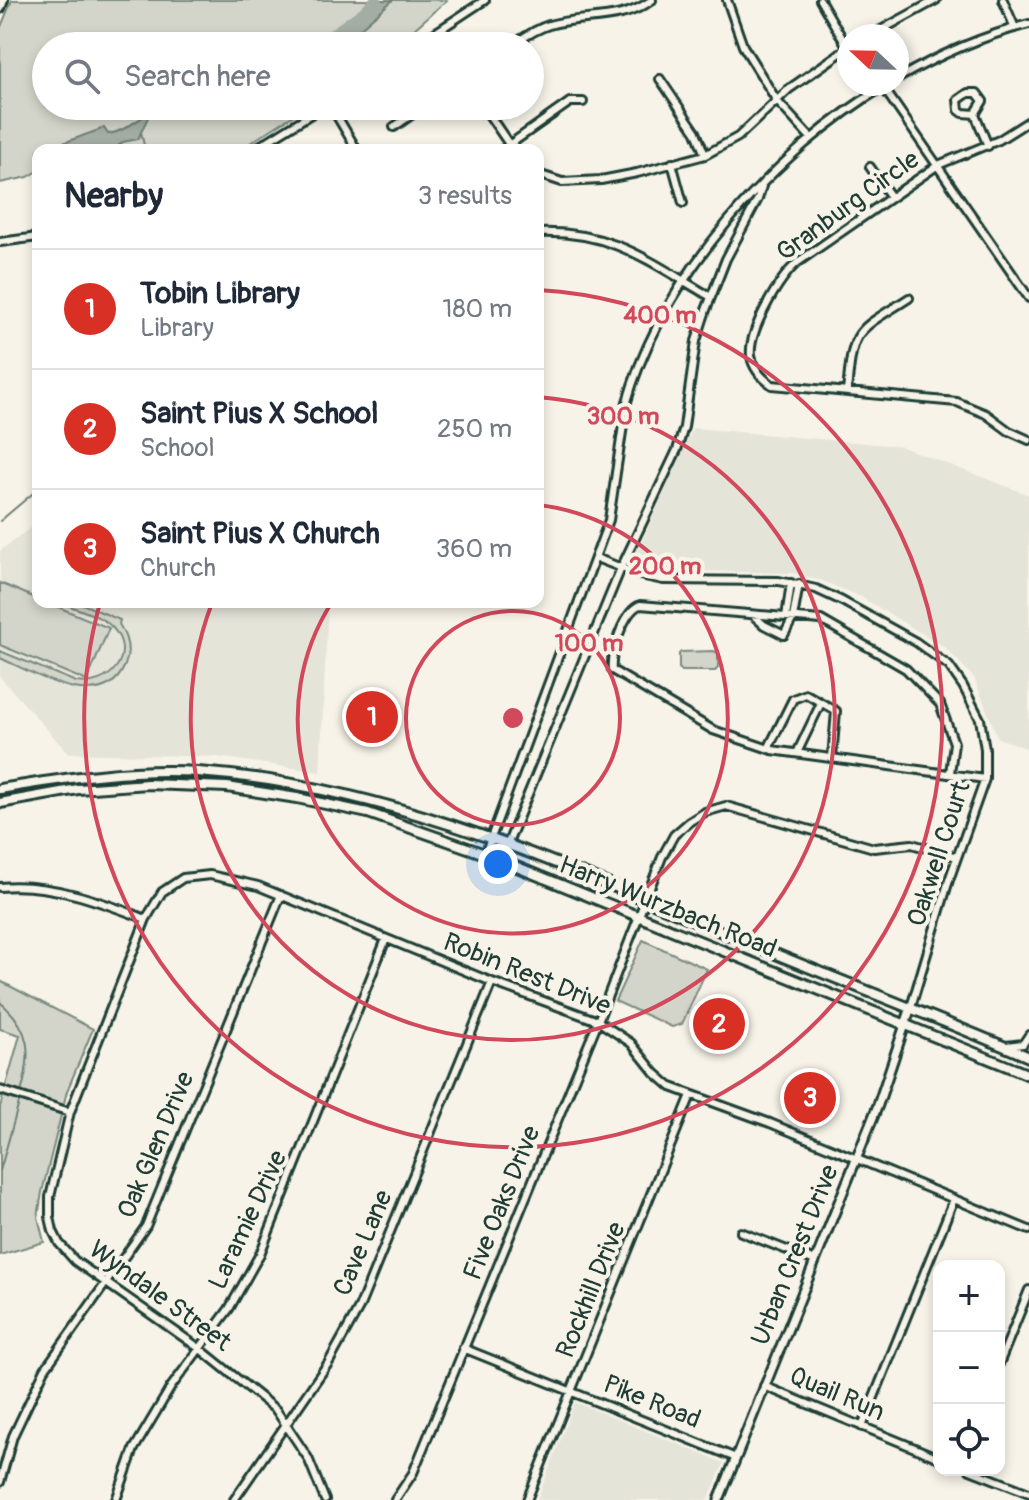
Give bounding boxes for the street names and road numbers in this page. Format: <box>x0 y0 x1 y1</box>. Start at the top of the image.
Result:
street label: Granburg Circle <box>770 143 926 268</box>
street label: Oakwell Court <box>901 777 978 931</box>
street label: Harry Wurzbach Road <box>555 849 781 965</box>
street label: Robin Rest Drive <box>439 926 616 1022</box>
street label: Oak Glen Drive <box>111 1067 201 1223</box>
street label: Five Oaks Drive <box>457 1121 548 1285</box>
street label: Laramie Drive <box>202 1145 294 1295</box>
street label: Urban Crest Drive <box>744 1160 846 1350</box>
street label: Cave Lane <box>326 1185 400 1301</box>
street label: Rockhill Drive <box>549 1217 633 1363</box>
street label: Wyndale Street <box>83 1234 238 1359</box>
street label: Quail Run <box>785 1360 889 1428</box>
street label: Pike Road <box>599 1368 705 1436</box>

